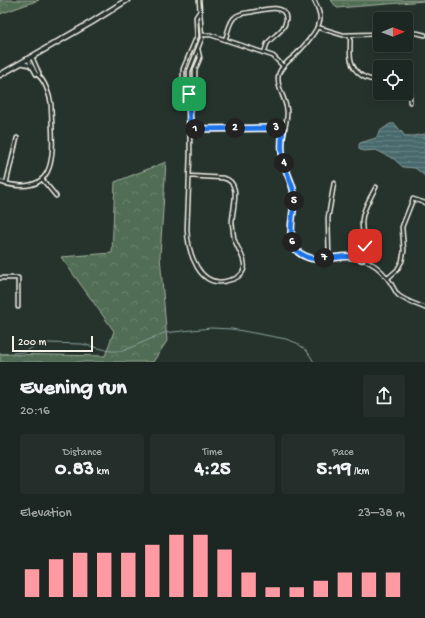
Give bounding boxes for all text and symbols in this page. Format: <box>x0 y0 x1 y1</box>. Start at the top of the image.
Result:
north arrow <box>373 12 413 52</box>
map controls <box>373 12 413 100</box>
button: locate <box>373 60 413 100</box>
pin <box>172 77 206 111</box>
icon: arrive <box>178 83 200 105</box>
pin: 2 <box>225 118 245 138</box>
pin: 3 <box>266 118 286 138</box>
pin: 1 <box>185 119 205 139</box>
text: 2 <box>232 122 238 134</box>
text: 3 <box>273 122 279 134</box>
text: 1 <box>193 123 197 135</box>
pin: 4 <box>274 153 294 173</box>
text: 4 <box>281 157 287 169</box>
pin: 5 <box>284 191 304 211</box>
text: 5 <box>291 195 297 207</box>
pin <box>348 229 382 263</box>
pin: 6 <box>282 232 302 252</box>
icon: check <box>354 235 376 257</box>
text: 6 <box>289 236 295 248</box>
pin: 7 <box>314 248 334 268</box>
text: 7 <box>321 252 327 264</box>
scale bar <box>12 334 93 353</box>
text: 200 m <box>18 337 46 349</box>
button: share <box>363 375 405 417</box>
text: Evening run <box>20 376 127 402</box>
text: 20:16 <box>20 404 50 419</box>
text: Distance <box>63 447 102 459</box>
text: Time <box>202 447 223 459</box>
text: Pace <box>332 447 354 459</box>
text: 0.83 <box>55 459 94 482</box>
text: 4:25 <box>194 459 231 482</box>
text: 5:19 <box>316 459 351 482</box>
text: km <box>94 466 109 478</box>
text: /km <box>351 466 369 478</box>
text: Elevation <box>20 506 72 521</box>
text: 23–38 m <box>358 506 405 521</box>

